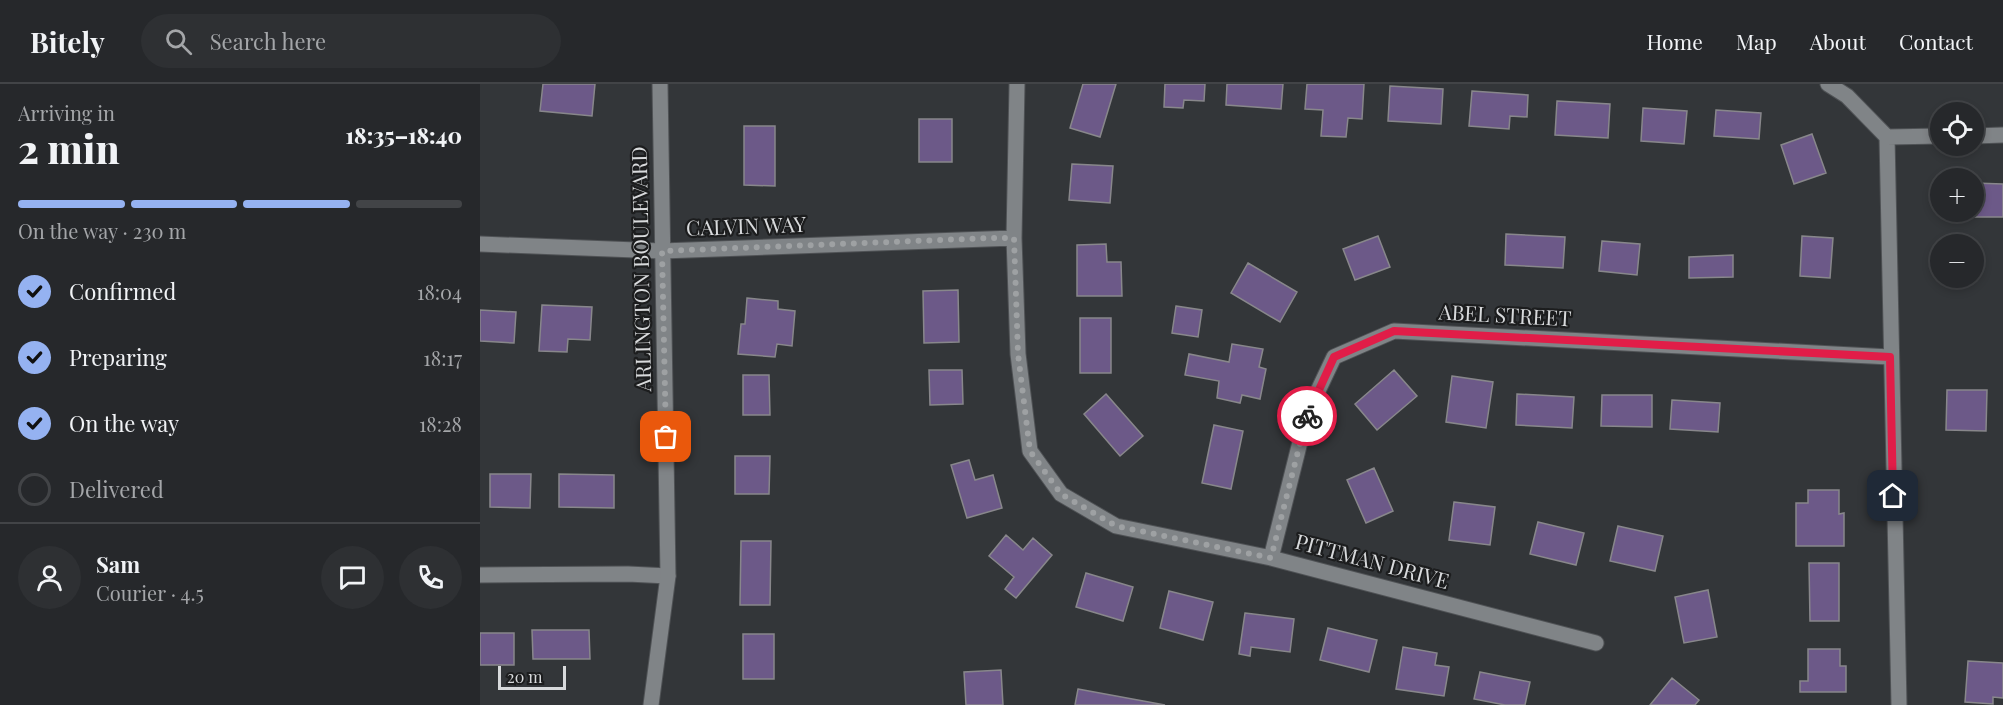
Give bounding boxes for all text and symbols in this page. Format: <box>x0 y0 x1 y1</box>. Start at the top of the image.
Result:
search box <box>141 14 561 68</box>
text: Bitely <box>30 23 105 60</box>
icon: search <box>162 25 195 58</box>
text: Search here <box>210 26 326 56</box>
text: Home <box>1647 27 1703 55</box>
text: Map <box>1736 27 1777 55</box>
text: About <box>1810 27 1866 55</box>
text: Contact <box>1899 27 1973 55</box>
text: Arriving in <box>18 99 115 126</box>
map controls <box>1930 102 1984 288</box>
button: locate <box>1930 102 1984 156</box>
text: 18:35–18:40 <box>346 120 462 150</box>
text: 2 min <box>18 122 120 174</box>
street label: ARLINGTON BOULEVARD <box>624 146 656 393</box>
button: + <box>1930 168 1984 222</box>
street label: CALVIN WAY <box>685 209 807 241</box>
text: On the way · 230 m <box>18 217 186 244</box>
button: − <box>1930 234 1984 288</box>
icon: check <box>18 275 51 308</box>
text: Confirmed <box>69 276 176 306</box>
text: 18:04 <box>417 278 462 305</box>
street label: ABEL STREET <box>1437 296 1572 331</box>
icon: check <box>18 341 51 374</box>
text: Preparing <box>69 342 167 372</box>
text: 18:17 <box>423 344 462 371</box>
courier <box>1277 386 1337 446</box>
icon: bike <box>1291 400 1324 433</box>
icon: check <box>18 407 51 440</box>
text: On the way <box>69 408 179 438</box>
text: 18:28 <box>419 410 462 437</box>
pin <box>640 411 691 462</box>
icon: bag <box>649 420 682 453</box>
pin <box>1867 470 1918 521</box>
text: Delivered <box>69 474 164 504</box>
icon: home <box>1876 479 1909 512</box>
street label: PITTMAN DRIVE <box>1292 526 1453 594</box>
button: person <box>18 546 81 609</box>
button: chat <box>321 546 384 609</box>
button: phone <box>399 546 462 609</box>
text: Sam <box>96 549 140 579</box>
text: Courier · 4.5 <box>96 579 204 606</box>
scale bar <box>498 663 566 690</box>
text: 20 m <box>507 666 542 687</box>

